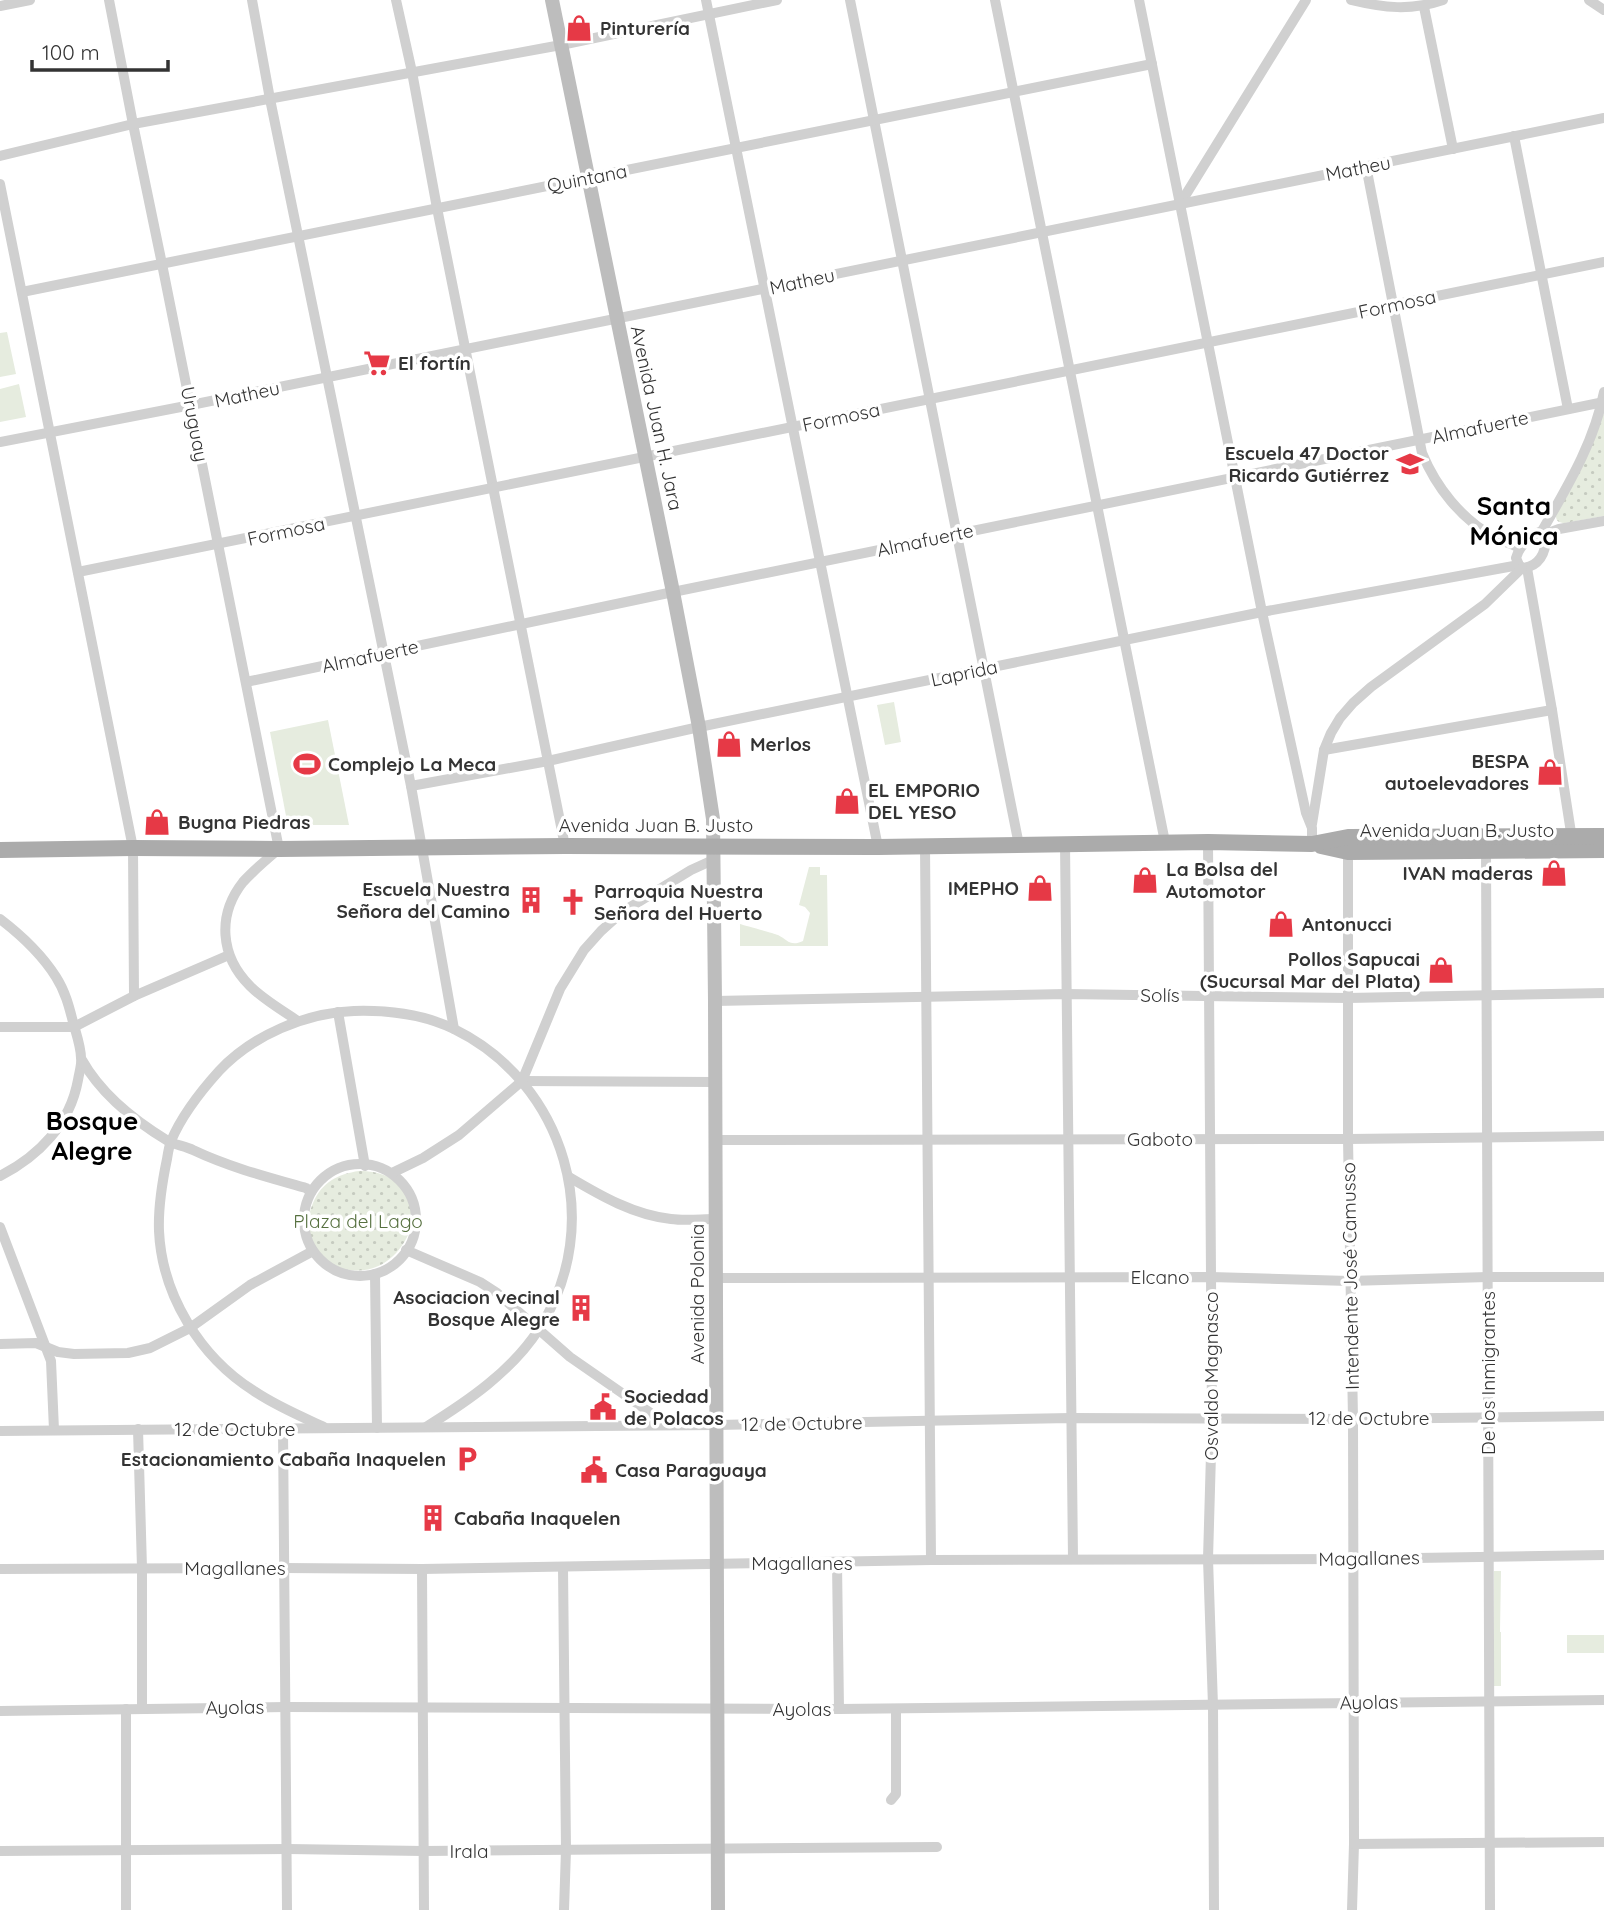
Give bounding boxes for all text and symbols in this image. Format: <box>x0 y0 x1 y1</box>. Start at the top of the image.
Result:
shop icon: Pinturería <box>564 13 594 43</box>
place label: Pinturería <box>600 16 690 40</box>
scale bar <box>32 28 168 72</box>
text: 100 m <box>42 39 100 65</box>
street label: Matheu <box>1323 150 1393 186</box>
street label: Quintana <box>545 158 629 198</box>
street label: Matheu <box>767 262 837 300</box>
street label: Formosa <box>1356 284 1438 324</box>
street label: Avenida Juan H. Jara <box>626 323 688 513</box>
supermarket icon: El fortín <box>362 348 392 378</box>
place label: El fortín <box>398 351 471 375</box>
street label: Matheu <box>212 375 282 413</box>
street label: Uruguay <box>176 384 214 464</box>
street label: Formosa <box>800 397 882 437</box>
street label: Almafuerte <box>1429 405 1531 449</box>
place label: Escuela 47 Doctor Ricardo Gutiérrez <box>1225 441 1389 487</box>
school or university icon: Escuela 47 Doctor Ricardo Gutiérrez <box>1395 449 1425 479</box>
district label: Santa Mónica <box>1470 489 1559 552</box>
street label: Formosa <box>245 511 327 551</box>
street label: Almafuerte <box>874 518 976 562</box>
street label: Almafuerte <box>319 634 421 678</box>
street label: Laprida <box>928 654 1000 692</box>
shop icon: Merlos <box>714 729 744 759</box>
place label: Merlos <box>750 732 811 756</box>
sports icon: Complejo La Meca <box>292 749 322 779</box>
place label: BESPA autoelevadores <box>1385 749 1529 795</box>
place label: Complejo La Meca <box>328 752 496 776</box>
shop icon: BESPA autoelevadores <box>1535 757 1565 787</box>
place label: EL EMPORIO DEL YESO <box>868 778 980 824</box>
shop icon: EL EMPORIO DEL YESO <box>832 786 862 816</box>
shop icon: Bugna Piedras <box>142 807 172 837</box>
place label: Bugna Piedras <box>178 810 310 834</box>
street label: Avenida Juan B. Justo <box>559 813 753 837</box>
street label: Avenida Juan B. Justo <box>1360 818 1554 842</box>
place label: La Bolsa del Automotor <box>1166 857 1278 903</box>
shop icon: IVAN maderas <box>1539 858 1569 888</box>
place label: IVAN maderas <box>1402 861 1533 885</box>
shop icon: La Bolsa del Automotor <box>1130 865 1160 895</box>
shop icon: IMEPHO <box>1025 873 1055 903</box>
place label: IMEPHO <box>948 876 1019 900</box>
place label: Escuela Nuestra Señora del Camino <box>336 877 510 923</box>
place label: Parroquia Nuestra Señora del Huerto <box>594 879 763 925</box>
building icon: Escuela Nuestra Señora del Camino <box>516 885 546 915</box>
church icon: Parroquia Nuestra Señora del Huerto <box>558 887 588 917</box>
shop icon: Antonucci <box>1266 909 1296 939</box>
place label: Antonucci <box>1302 912 1392 936</box>
place label: Pollos Sapucai (Sucursal Mar del Plata) <box>1200 947 1420 993</box>
shop icon: Pollos Sapucai (Sucursal Mar del Plata) <box>1426 955 1456 985</box>
street label: Solís <box>1140 983 1180 1007</box>
district label: Bosque Alegre <box>46 1104 138 1167</box>
street label: Gaboto <box>1127 1127 1193 1151</box>
street label: Intendente José Camusso <box>1336 1162 1364 1390</box>
park label: Plaza del Lago <box>293 1209 423 1233</box>
street label: Avenida Polonia <box>685 1224 709 1364</box>
street label: Elcano <box>1131 1265 1189 1289</box>
place label: Asociacion vecinal Bosque Alegre <box>393 1285 560 1331</box>
street label: Osvaldo Magnasco <box>1199 1291 1223 1461</box>
street label: De los Inmigrantes <box>1476 1291 1500 1455</box>
building icon: Asociacion vecinal Bosque Alegre <box>566 1293 596 1323</box>
place label: Sociedad de Polacos <box>624 1384 724 1430</box>
public building icon: Sociedad de Polacos <box>588 1392 618 1422</box>
street label: 12 de Octubre <box>1308 1406 1430 1430</box>
street label: 12 de Octubre <box>741 1410 863 1436</box>
street label: 12 de Octubre <box>174 1417 296 1441</box>
parking icon: Estacionamiento Cabaña Inaquelen <box>452 1444 482 1474</box>
place label: Estacionamiento Cabaña Inaquelen <box>121 1447 446 1471</box>
public building icon: Casa Paraguaya <box>579 1455 609 1485</box>
place label: Casa Paraguaya <box>615 1458 767 1482</box>
building icon: Cabaña Inaquelen <box>418 1503 448 1533</box>
place label: Cabaña Inaquelen <box>454 1506 621 1530</box>
street label: Magallanes <box>1318 1545 1420 1571</box>
street label: Magallanes <box>751 1551 853 1575</box>
street label: Magallanes <box>184 1556 286 1580</box>
street label: Ayolas <box>1339 1689 1399 1715</box>
street label: Ayolas <box>205 1694 265 1720</box>
street label: Ayolas <box>773 1697 831 1721</box>
street label: Irala <box>449 1839 489 1863</box>

